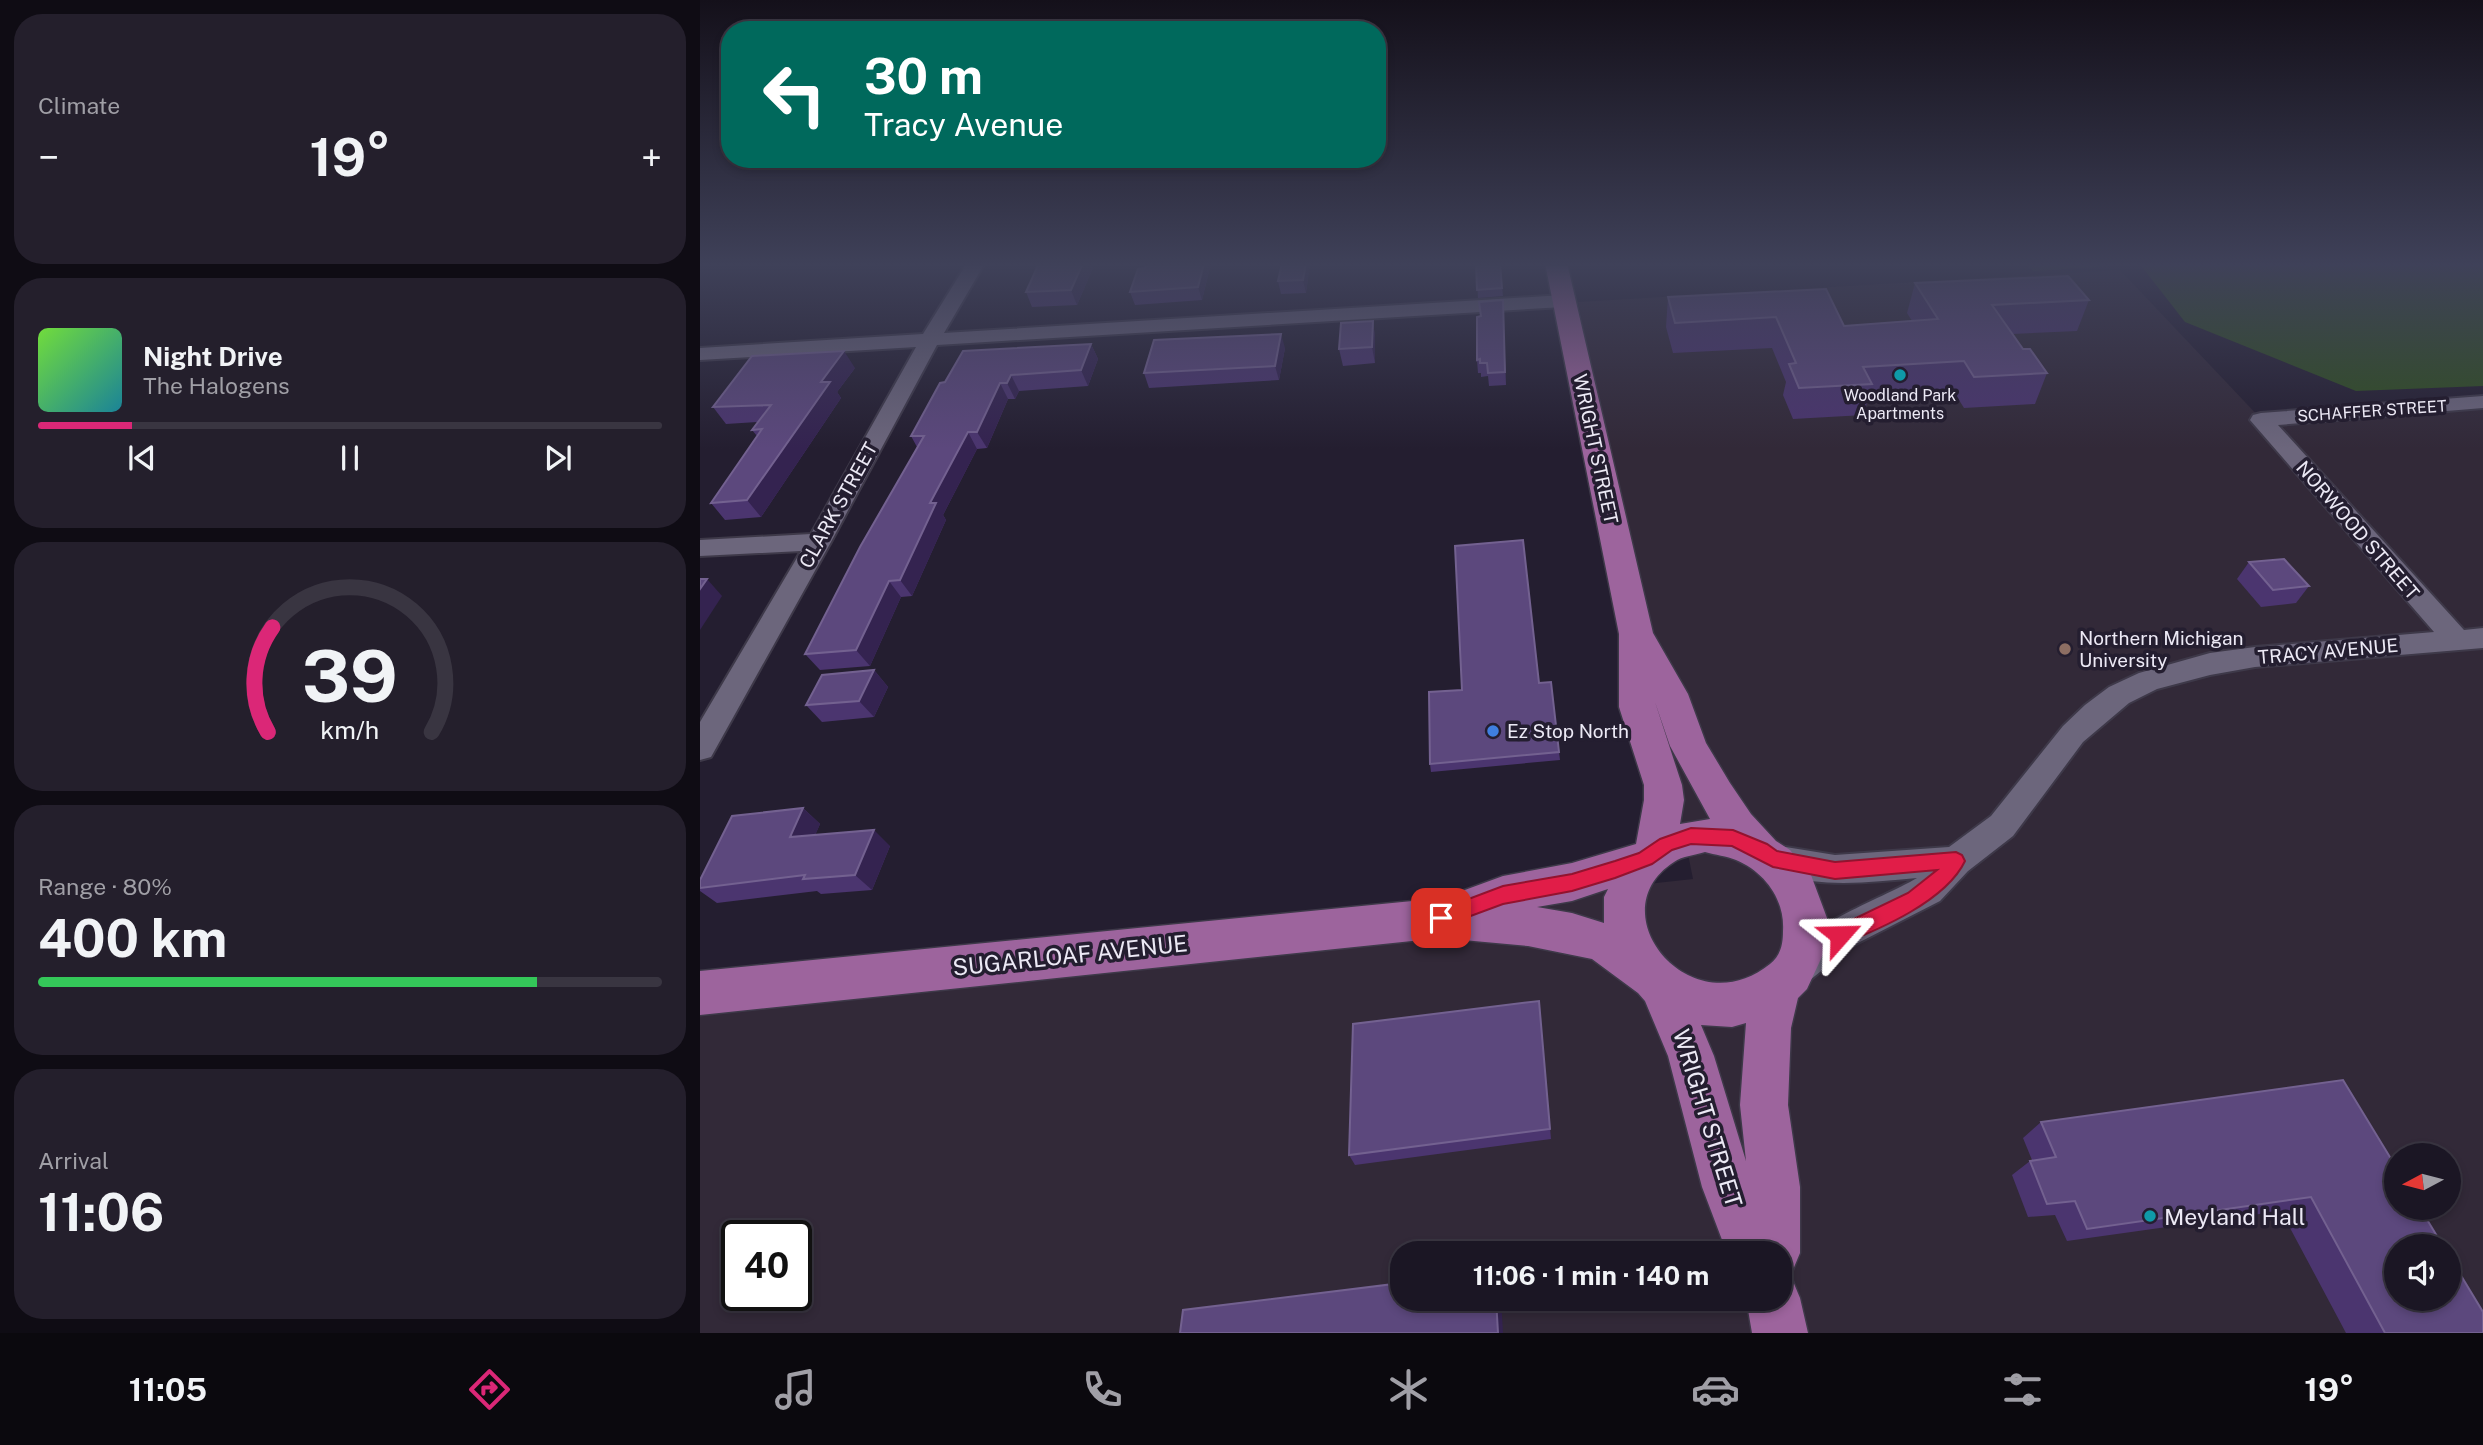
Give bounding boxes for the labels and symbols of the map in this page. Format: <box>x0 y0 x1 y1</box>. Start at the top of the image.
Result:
marker: Woodland Park Apartments <box>1892 367 1908 383</box>
street label: WRIGHT STREET <box>1569 372 1623 526</box>
place label: Woodland Park Apartments <box>1844 386 1956 423</box>
street label: SCHAFFER STREET <box>2297 396 2448 426</box>
street label: CLARK STREET <box>794 438 882 572</box>
street label: NORWOOD STREET <box>2292 456 2424 604</box>
place label: Northern Michigan University <box>2079 627 2244 671</box>
street label: TRACY AVENUE <box>2257 634 2399 668</box>
marker: Northern Michigan University <box>2057 641 2073 657</box>
place label: Ez Stop North <box>1507 720 1629 742</box>
marker: Ez Stop North <box>1485 723 1501 739</box>
pin <box>1411 888 1471 948</box>
position arrow <box>1803 898 1877 972</box>
street label: SUGARLOAF AVENUE <box>951 929 1189 981</box>
street label: WRIGHT STREET <box>1668 1026 1748 1211</box>
north arrow <box>2384 1143 2460 1220</box>
place label: Meyland Hall <box>2164 1203 2305 1230</box>
marker: Meyland Hall <box>2142 1208 2158 1224</box>
speed limit sign: 40 <box>721 1220 812 1311</box>

